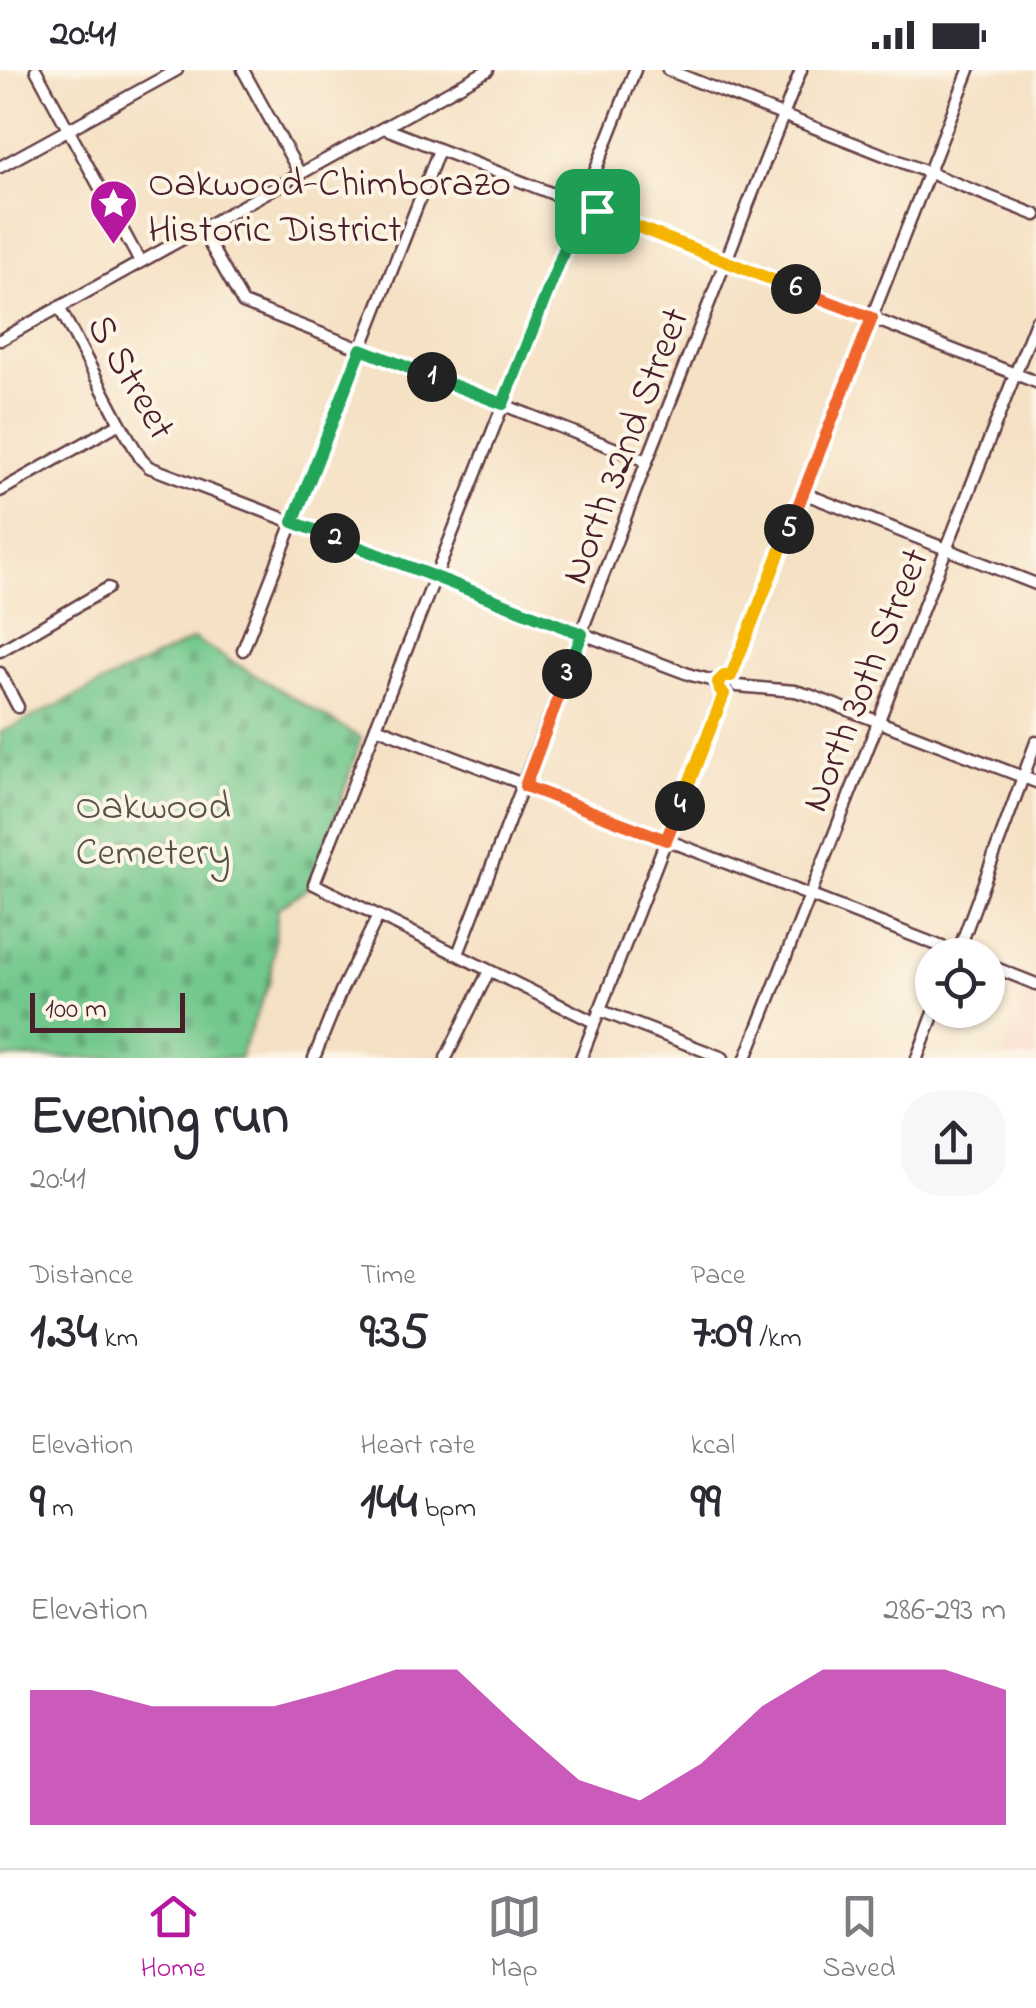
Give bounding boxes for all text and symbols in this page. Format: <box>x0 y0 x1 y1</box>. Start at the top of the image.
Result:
text: 20:41 <box>50 7 116 63</box>
place label: Oakwood-Chimborazo Historic District <box>148 156 511 261</box>
pin <box>555 169 640 254</box>
place icon: Oakwood-Chimborazo Historic District <box>87 178 139 246</box>
icon: arrive <box>570 184 625 239</box>
pin: 6 <box>771 264 821 314</box>
text: 6 <box>790 268 802 309</box>
street label: North 32nd Street <box>547 300 707 594</box>
street label: S Street <box>69 304 189 452</box>
pin: 1 <box>407 352 457 402</box>
text: 1 <box>428 356 436 397</box>
pin: 5 <box>764 504 814 554</box>
text: 5 <box>781 508 797 549</box>
pin: 2 <box>310 513 360 563</box>
text: 2 <box>328 517 342 558</box>
street label: North 30th Street <box>787 540 947 821</box>
pin: 3 <box>542 649 592 699</box>
text: 3 <box>561 653 573 694</box>
park label: Oakwood Cemetery <box>75 779 231 884</box>
pin: 4 <box>655 781 705 831</box>
text: 4 <box>674 785 686 826</box>
map controls <box>915 938 1005 1028</box>
button: locate <box>915 938 1005 1028</box>
scale bar <box>30 988 185 1033</box>
text: 100 m <box>45 990 107 1031</box>
text: Evening run <box>30 1079 289 1159</box>
button: share <box>901 1091 1006 1196</box>
text: 20:41 <box>30 1157 86 1204</box>
text: Distance <box>30 1256 133 1297</box>
text: Time <box>360 1256 416 1297</box>
text: Pace <box>691 1256 745 1297</box>
text: 1.34 <box>30 1297 97 1370</box>
text: 9:35 <box>360 1297 429 1370</box>
text: 7:09 <box>691 1297 752 1370</box>
text: km <box>97 1319 138 1360</box>
text: /km <box>752 1319 802 1360</box>
text: Elevation <box>30 1426 133 1467</box>
text: Heart rate <box>360 1426 475 1467</box>
text: kcal <box>691 1426 735 1467</box>
text: 9 <box>30 1467 45 1540</box>
text: 144 <box>360 1467 417 1540</box>
text: 99 <box>691 1467 721 1540</box>
text: m <box>45 1489 74 1530</box>
text: bpm <box>417 1489 476 1530</box>
text: Elevation <box>30 1588 148 1635</box>
text: 286–293 m <box>883 1588 1006 1635</box>
tab: Home <box>140 1889 206 1990</box>
tab: Map <box>487 1889 542 1990</box>
tab: Saved <box>822 1889 896 1990</box>

